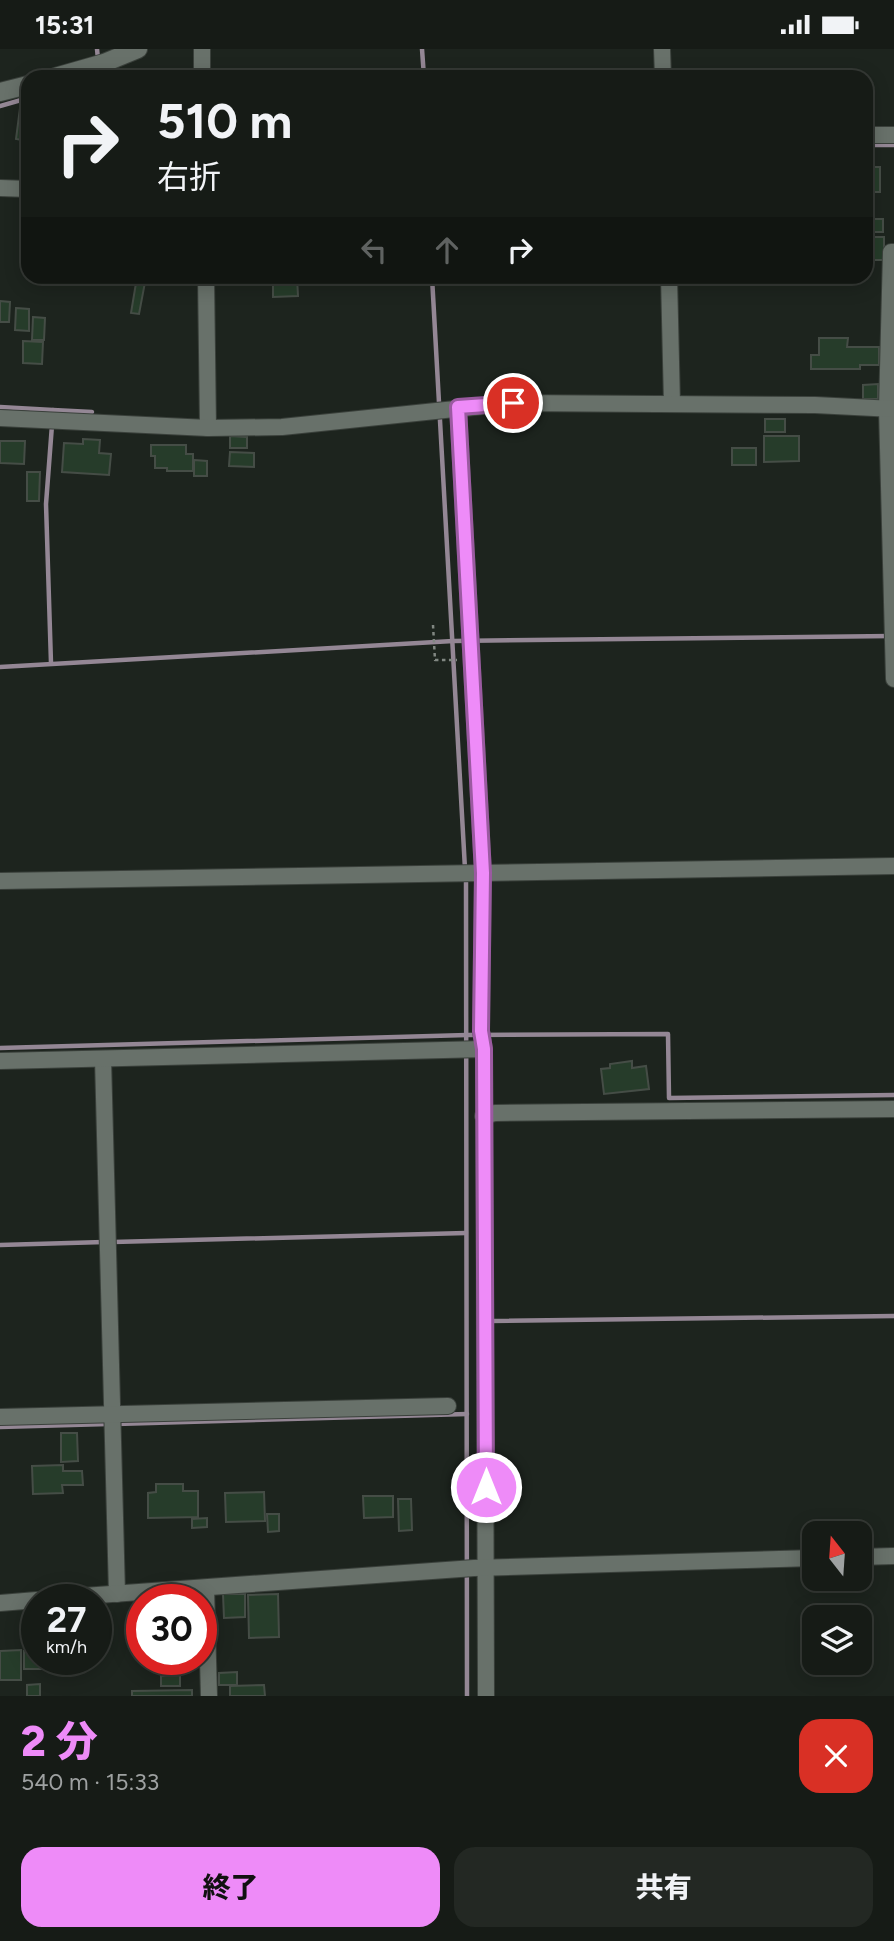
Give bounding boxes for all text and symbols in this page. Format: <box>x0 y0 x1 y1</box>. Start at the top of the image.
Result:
text: 15:31 <box>35 9 94 41</box>
text: 510 m <box>157 91 292 150</box>
icon: right <box>42 98 133 189</box>
text: 右折 <box>157 158 221 196</box>
icon: left <box>355 231 393 269</box>
icon: ahead <box>428 231 466 269</box>
icon: right <box>501 231 539 269</box>
pin <box>483 373 543 433</box>
icon: arrive <box>494 384 532 422</box>
position arrow <box>449 1450 523 1524</box>
north arrow <box>802 1521 872 1591</box>
map controls <box>802 1521 872 1675</box>
speed limit sign: 30 <box>126 1584 217 1675</box>
text: 27 <box>47 1599 86 1641</box>
button: layers <box>802 1605 872 1675</box>
text: km/h <box>46 1636 87 1658</box>
text: 2 分 <box>21 1716 98 1767</box>
button: close <box>799 1719 873 1793</box>
text: 540 m · 15:33 <box>21 1768 159 1796</box>
button: 終了 <box>21 1847 440 1927</box>
button: 共有 <box>454 1847 873 1927</box>

